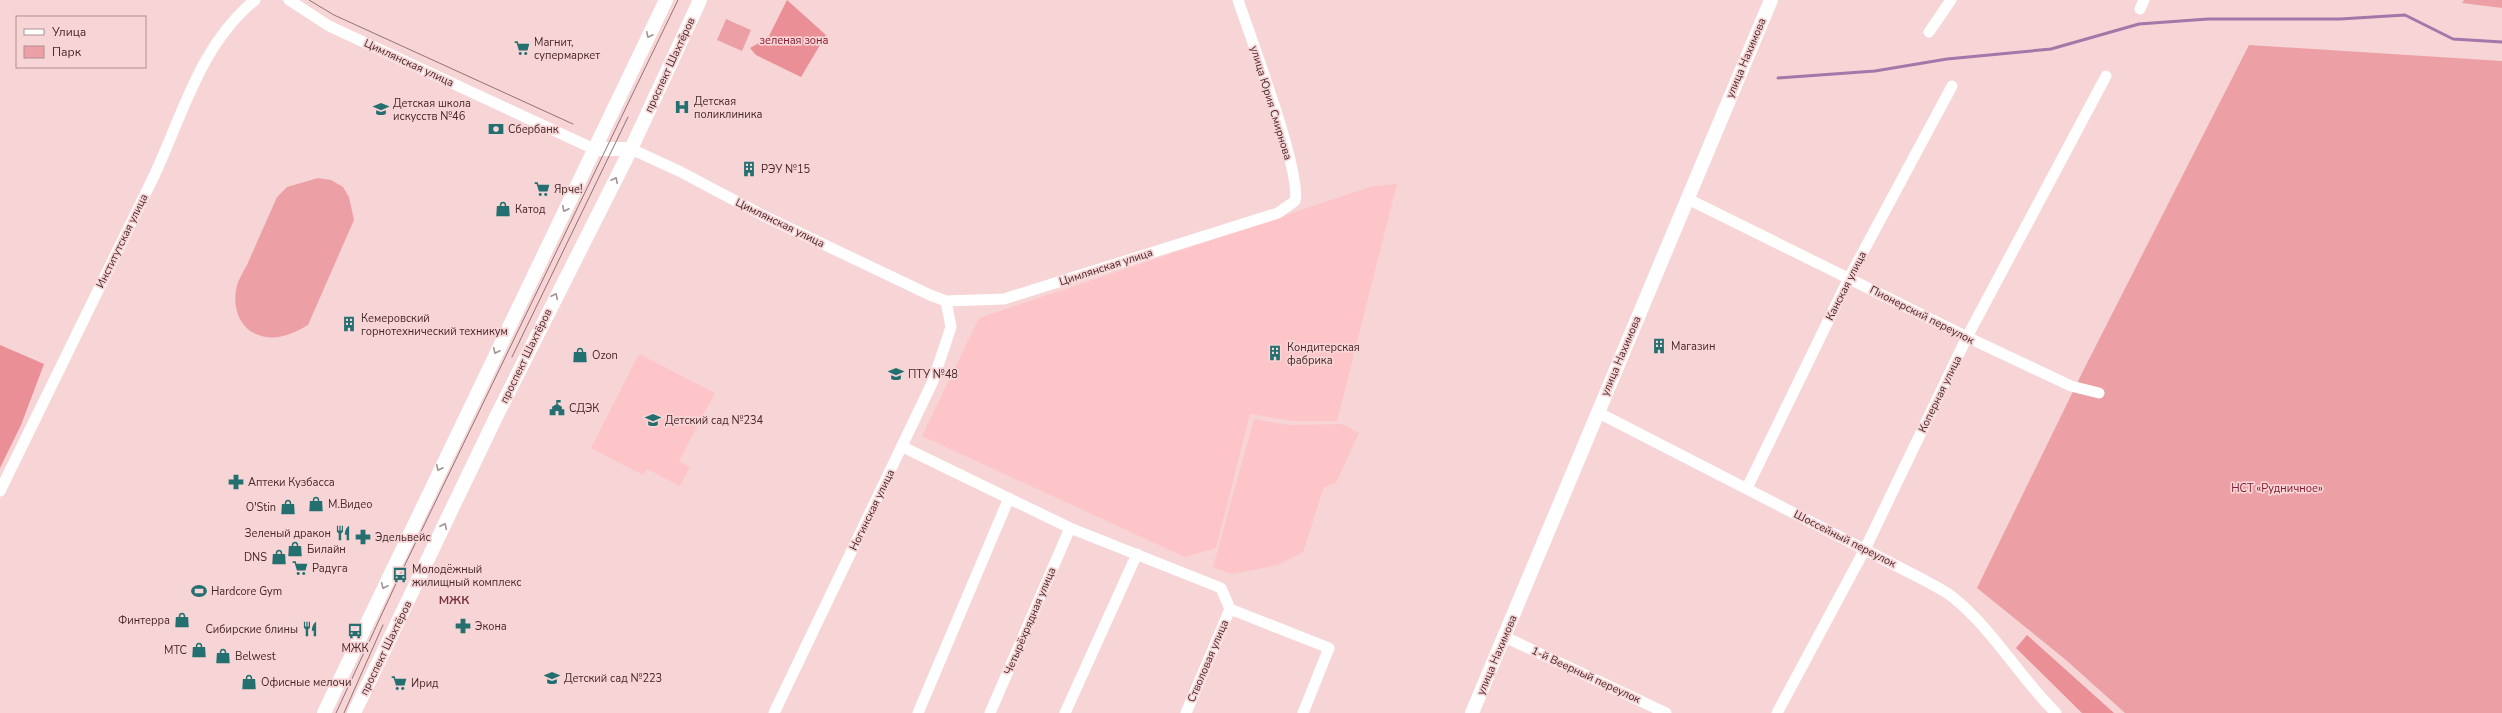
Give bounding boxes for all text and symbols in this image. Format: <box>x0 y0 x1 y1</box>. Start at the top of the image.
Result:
street label: проспект Шахтёров <box>641 15 699 115</box>
legend <box>16 16 146 68</box>
street label: улица Нахимова <box>1722 16 1770 100</box>
text: Улица <box>51 24 86 40</box>
one-way arrow <box>646 31 654 38</box>
park label: зеленая зона <box>760 33 829 48</box>
place label: Магнит, супермаркет <box>534 35 600 63</box>
street label: Цимлянская улица <box>362 36 456 90</box>
supermarket icon: Магнит, супермаркет <box>513 39 531 57</box>
text: Парк <box>52 44 82 60</box>
street label: улица Юрия Смирнова <box>1246 44 1296 162</box>
place label: Детская поликлиника <box>694 94 762 122</box>
place label: Детская школа искусств №46 <box>393 96 471 124</box>
hospital icon: Детская поликлиника <box>673 98 691 116</box>
school or university icon: Детская школа искусств №46 <box>372 100 390 118</box>
bank icon: Сбербанк <box>487 120 505 138</box>
place label: Сбербанк <box>508 122 559 137</box>
building icon: РЭУ №15 <box>740 160 758 178</box>
place label: РЭУ №15 <box>761 162 811 177</box>
one-way arrow <box>610 177 617 184</box>
supermarket icon: Ярче! <box>533 180 551 198</box>
place label: Ярче! <box>554 182 582 197</box>
street label: Институтская улица <box>93 191 151 291</box>
street label: Цимлянская улица <box>733 195 827 251</box>
shop icon: Катод <box>494 200 512 218</box>
place label: Катод <box>515 202 546 217</box>
one-way arrow <box>562 205 570 212</box>
street label: Цимлянская улица <box>1057 245 1155 289</box>
street label: Канская улица <box>1822 249 1870 323</box>
street label: Пионерский переулок <box>1867 282 1977 348</box>
one-way arrow <box>550 293 558 300</box>
street label: проспект Шахтёров <box>497 306 555 406</box>
place label: Кемеровский горнотехнический техникум <box>361 311 508 339</box>
street label: улица Нахимова <box>1597 314 1645 398</box>
building icon: Кемеровский горнотехнический техникум <box>340 315 358 333</box>
building icon: Магазин <box>1650 337 1668 355</box>
place label: Магазин <box>1671 339 1715 354</box>
place label: Кондитерская фабрика <box>1287 340 1360 368</box>
building icon: Кондитерская фабрика <box>1266 344 1284 362</box>
shop icon: Ozon <box>571 346 589 364</box>
one-way arrow <box>493 347 501 354</box>
place label: Ozon <box>592 348 618 363</box>
street label: Коперная улица <box>1915 353 1965 435</box>
school or university icon: ПТУ №48 <box>887 365 905 383</box>
place label: ПТУ №48 <box>908 367 958 382</box>
public building icon: СДЭК <box>548 399 566 417</box>
place label: СДЭК <box>569 401 599 416</box>
school or university icon: Детский сад №234 <box>644 411 662 429</box>
place label: Детский сад №234 <box>665 413 764 428</box>
one-way arrow <box>436 464 444 471</box>
street label: Ногинская улица <box>846 467 898 553</box>
pharmacy icon: Аптеки Кузбасса <box>227 473 245 491</box>
place label: Аптеки Кузбасса <box>248 475 335 490</box>
park label: НСТ «Рудничное» <box>2231 481 2323 496</box>
shop icon: М.Видео <box>307 495 325 513</box>
place label: М.Видео <box>328 497 372 512</box>
shop icon: O'Stin <box>279 498 297 516</box>
place label: O'Stin <box>246 500 276 515</box>
street label: Шоссейный переулок <box>1791 507 1899 571</box>
one-way arrow <box>439 523 447 531</box>
restaurant icon: Зеленый дракон <box>334 524 352 542</box>
place label: Зеленый дракон <box>245 526 331 541</box>
pharmacy icon: Эдельвейс <box>354 528 372 546</box>
place label: Эдельвейс <box>375 530 431 545</box>
shop icon: Билайн <box>286 540 304 558</box>
place label: Билайн <box>307 542 346 557</box>
shop icon: DNS <box>270 548 288 566</box>
place label: DNS <box>244 550 267 565</box>
supermarket icon: Радуга <box>291 559 309 577</box>
place label: Радуга <box>312 561 348 576</box>
place label: Молодёжный жилищный комплекс <box>412 562 522 590</box>
street label: Четырёхрядная улица <box>1001 565 1059 677</box>
bus stop icon: Молодёжный жилищный комплекс <box>391 566 409 584</box>
one-way arrow <box>381 581 389 589</box>
sports icon: Hardcore Gym <box>190 582 208 600</box>
place label: Hardcore Gym <box>211 584 282 599</box>
district label: МЖК <box>439 592 470 608</box>
street label: проспект Шахтёров <box>357 598 415 698</box>
shop icon: Финтерра <box>173 611 191 629</box>
place label: Финтерра <box>118 613 170 628</box>
street label: улица Нахимова <box>1473 613 1521 697</box>
pharmacy icon: Экона <box>454 617 472 635</box>
street label: Стволовая улица <box>1184 617 1232 705</box>
place label: Экона <box>475 619 507 634</box>
restaurant icon: Сибирские блины <box>301 620 319 638</box>
place label: Сибирские блины <box>205 622 298 637</box>
bus stop icon: МЖК <box>346 622 364 640</box>
shop icon: МТС <box>190 641 208 659</box>
place label: МЖК <box>341 641 369 656</box>
place label: МТС <box>164 643 187 658</box>
street label: 1-й Веерный переулок <box>1529 643 1643 707</box>
shop icon: Belwest <box>214 647 232 665</box>
place label: Belwest <box>235 649 276 664</box>
school or university icon: Детский сад №223 <box>543 669 561 687</box>
place label: Детский сад №223 <box>564 671 662 686</box>
shop icon: Офисные мелочи <box>240 673 258 691</box>
supermarket icon: Ирид <box>390 674 408 692</box>
place label: Офисные мелочи <box>261 675 351 690</box>
place label: Ирид <box>411 676 439 691</box>

